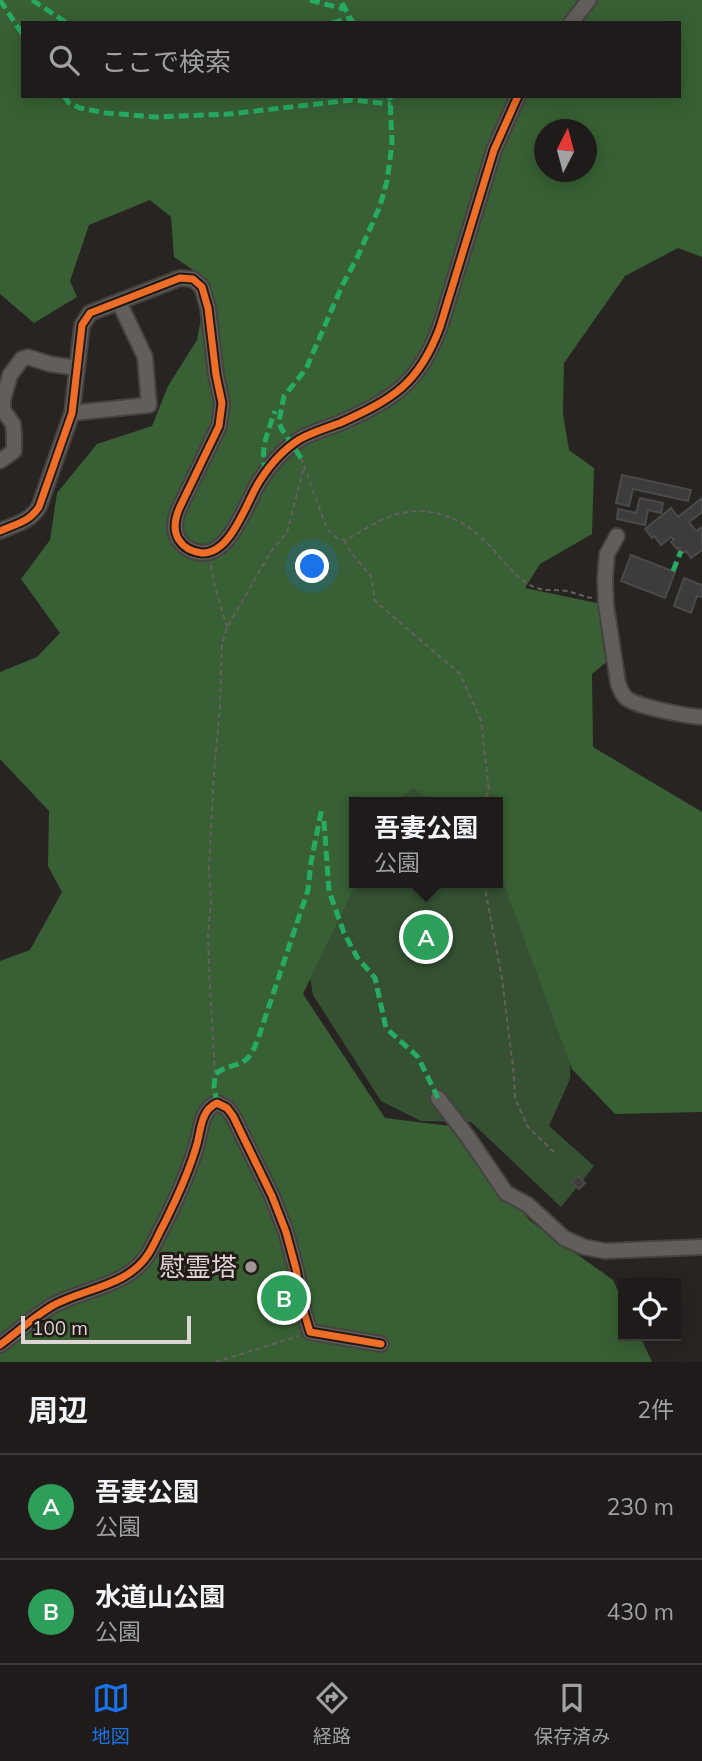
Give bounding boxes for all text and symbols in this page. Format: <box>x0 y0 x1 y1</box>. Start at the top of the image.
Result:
search box <box>21 21 681 98</box>
icon: search <box>45 41 83 79</box>
text: ここで検索 <box>101 45 231 78</box>
north arrow <box>534 119 597 182</box>
your location <box>295 549 329 583</box>
popup <box>349 797 503 888</box>
text: 吾妻公園 <box>374 811 478 844</box>
text: 公園 <box>374 848 420 877</box>
pin: A <box>403 911 449 963</box>
place label: 慰霊塔 <box>159 1250 237 1283</box>
marker: 慰霊塔 <box>243 1259 259 1275</box>
pin: B <box>261 1272 307 1324</box>
map controls <box>618 1278 681 1341</box>
button: locate <box>618 1278 681 1341</box>
scale bar <box>21 1313 191 1345</box>
text: 100 m <box>32 1316 88 1340</box>
text: 周辺 <box>28 1391 88 1429</box>
text: 2件 <box>637 1395 674 1424</box>
text: 吾妻公園 <box>95 1475 199 1508</box>
text: A <box>42 1492 60 1521</box>
text: 230 m <box>606 1492 674 1521</box>
text: 公園 <box>95 1512 141 1541</box>
text: 水道山公園 <box>95 1580 225 1613</box>
text: B <box>43 1597 59 1626</box>
text: 430 m <box>606 1597 674 1626</box>
text: 公園 <box>95 1617 141 1646</box>
tab: 地図 <box>92 1679 130 1748</box>
tab: 経路 <box>313 1679 351 1748</box>
tab: 保存済み <box>534 1679 610 1748</box>

